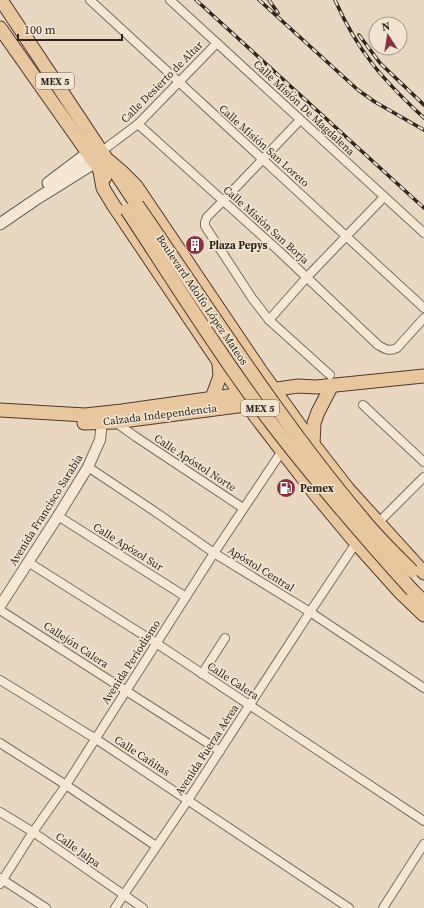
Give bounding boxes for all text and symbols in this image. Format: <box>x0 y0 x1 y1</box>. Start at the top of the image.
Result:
scale bar <box>18 16 122 42</box>
north arrow <box>368 16 408 56</box>
text: N <box>381 19 392 35</box>
text: 100 m <box>24 22 56 38</box>
street label: Calle Desierto de Altar <box>118 38 206 126</box>
street label: Calle Misión De Magdalena <box>250 57 358 159</box>
road number: MEX 5 <box>36 73 74 89</box>
street label: Calle Misión San Loreto <box>216 101 312 191</box>
street label: Calle Misión San Borja <box>220 182 312 268</box>
street label: Boulevard Adolfo López Mateos <box>153 232 252 368</box>
building icon: Plaza Pepys <box>184 234 206 256</box>
place label: Plaza Pepys <box>209 238 268 253</box>
road number: MEX 5 <box>241 400 279 416</box>
street label: Calzada Independencia <box>102 401 218 429</box>
street label: Calle Apóstol Norte <box>151 431 239 495</box>
street label: Avenida Francisco Sarabia <box>6 451 87 569</box>
fuel station icon: Pemex <box>275 477 297 499</box>
place label: Pemex <box>300 481 334 496</box>
street label: Calle Apózol Sur <box>90 519 166 575</box>
street label: Apóstol Central <box>225 543 297 595</box>
street label: Avenida Periodismo <box>98 617 164 707</box>
street label: Callejón Calera <box>41 618 112 672</box>
street label: Calle Calera <box>204 659 262 704</box>
street label: Avenida Fuerza Aérea <box>172 701 242 799</box>
street label: Calle Cañitas <box>111 732 173 780</box>
street label: Calle Jalpa <box>52 829 104 871</box>

